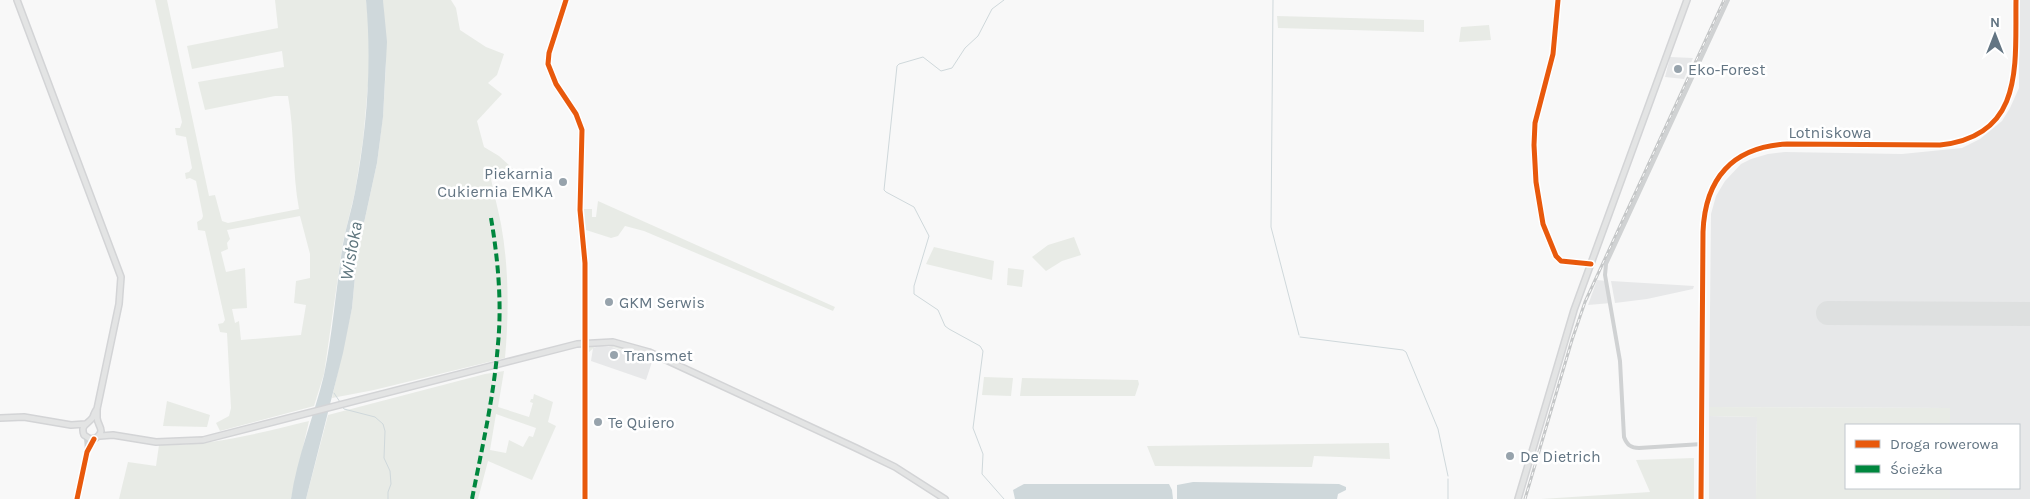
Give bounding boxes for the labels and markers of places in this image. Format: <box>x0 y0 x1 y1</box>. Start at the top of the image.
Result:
place label: Eko-Forest <box>1688 60 1765 79</box>
marker: Eko-Forest <box>1672 63 1684 75</box>
place label: Piekarnia Cukiernia EMKA <box>437 164 553 201</box>
marker: Piekarnia Cukiernia EMKA <box>557 176 569 188</box>
place label: GKM Serwis <box>619 293 705 312</box>
marker: GKM Serwis <box>603 296 615 308</box>
place label: Transmet <box>624 346 693 365</box>
marker: Transmet <box>608 349 620 361</box>
place label: Te Quiero <box>608 413 674 432</box>
marker: Te Quiero <box>592 416 604 428</box>
place label: De Dietrich <box>1520 447 1601 466</box>
marker: De Dietrich <box>1504 450 1516 462</box>

